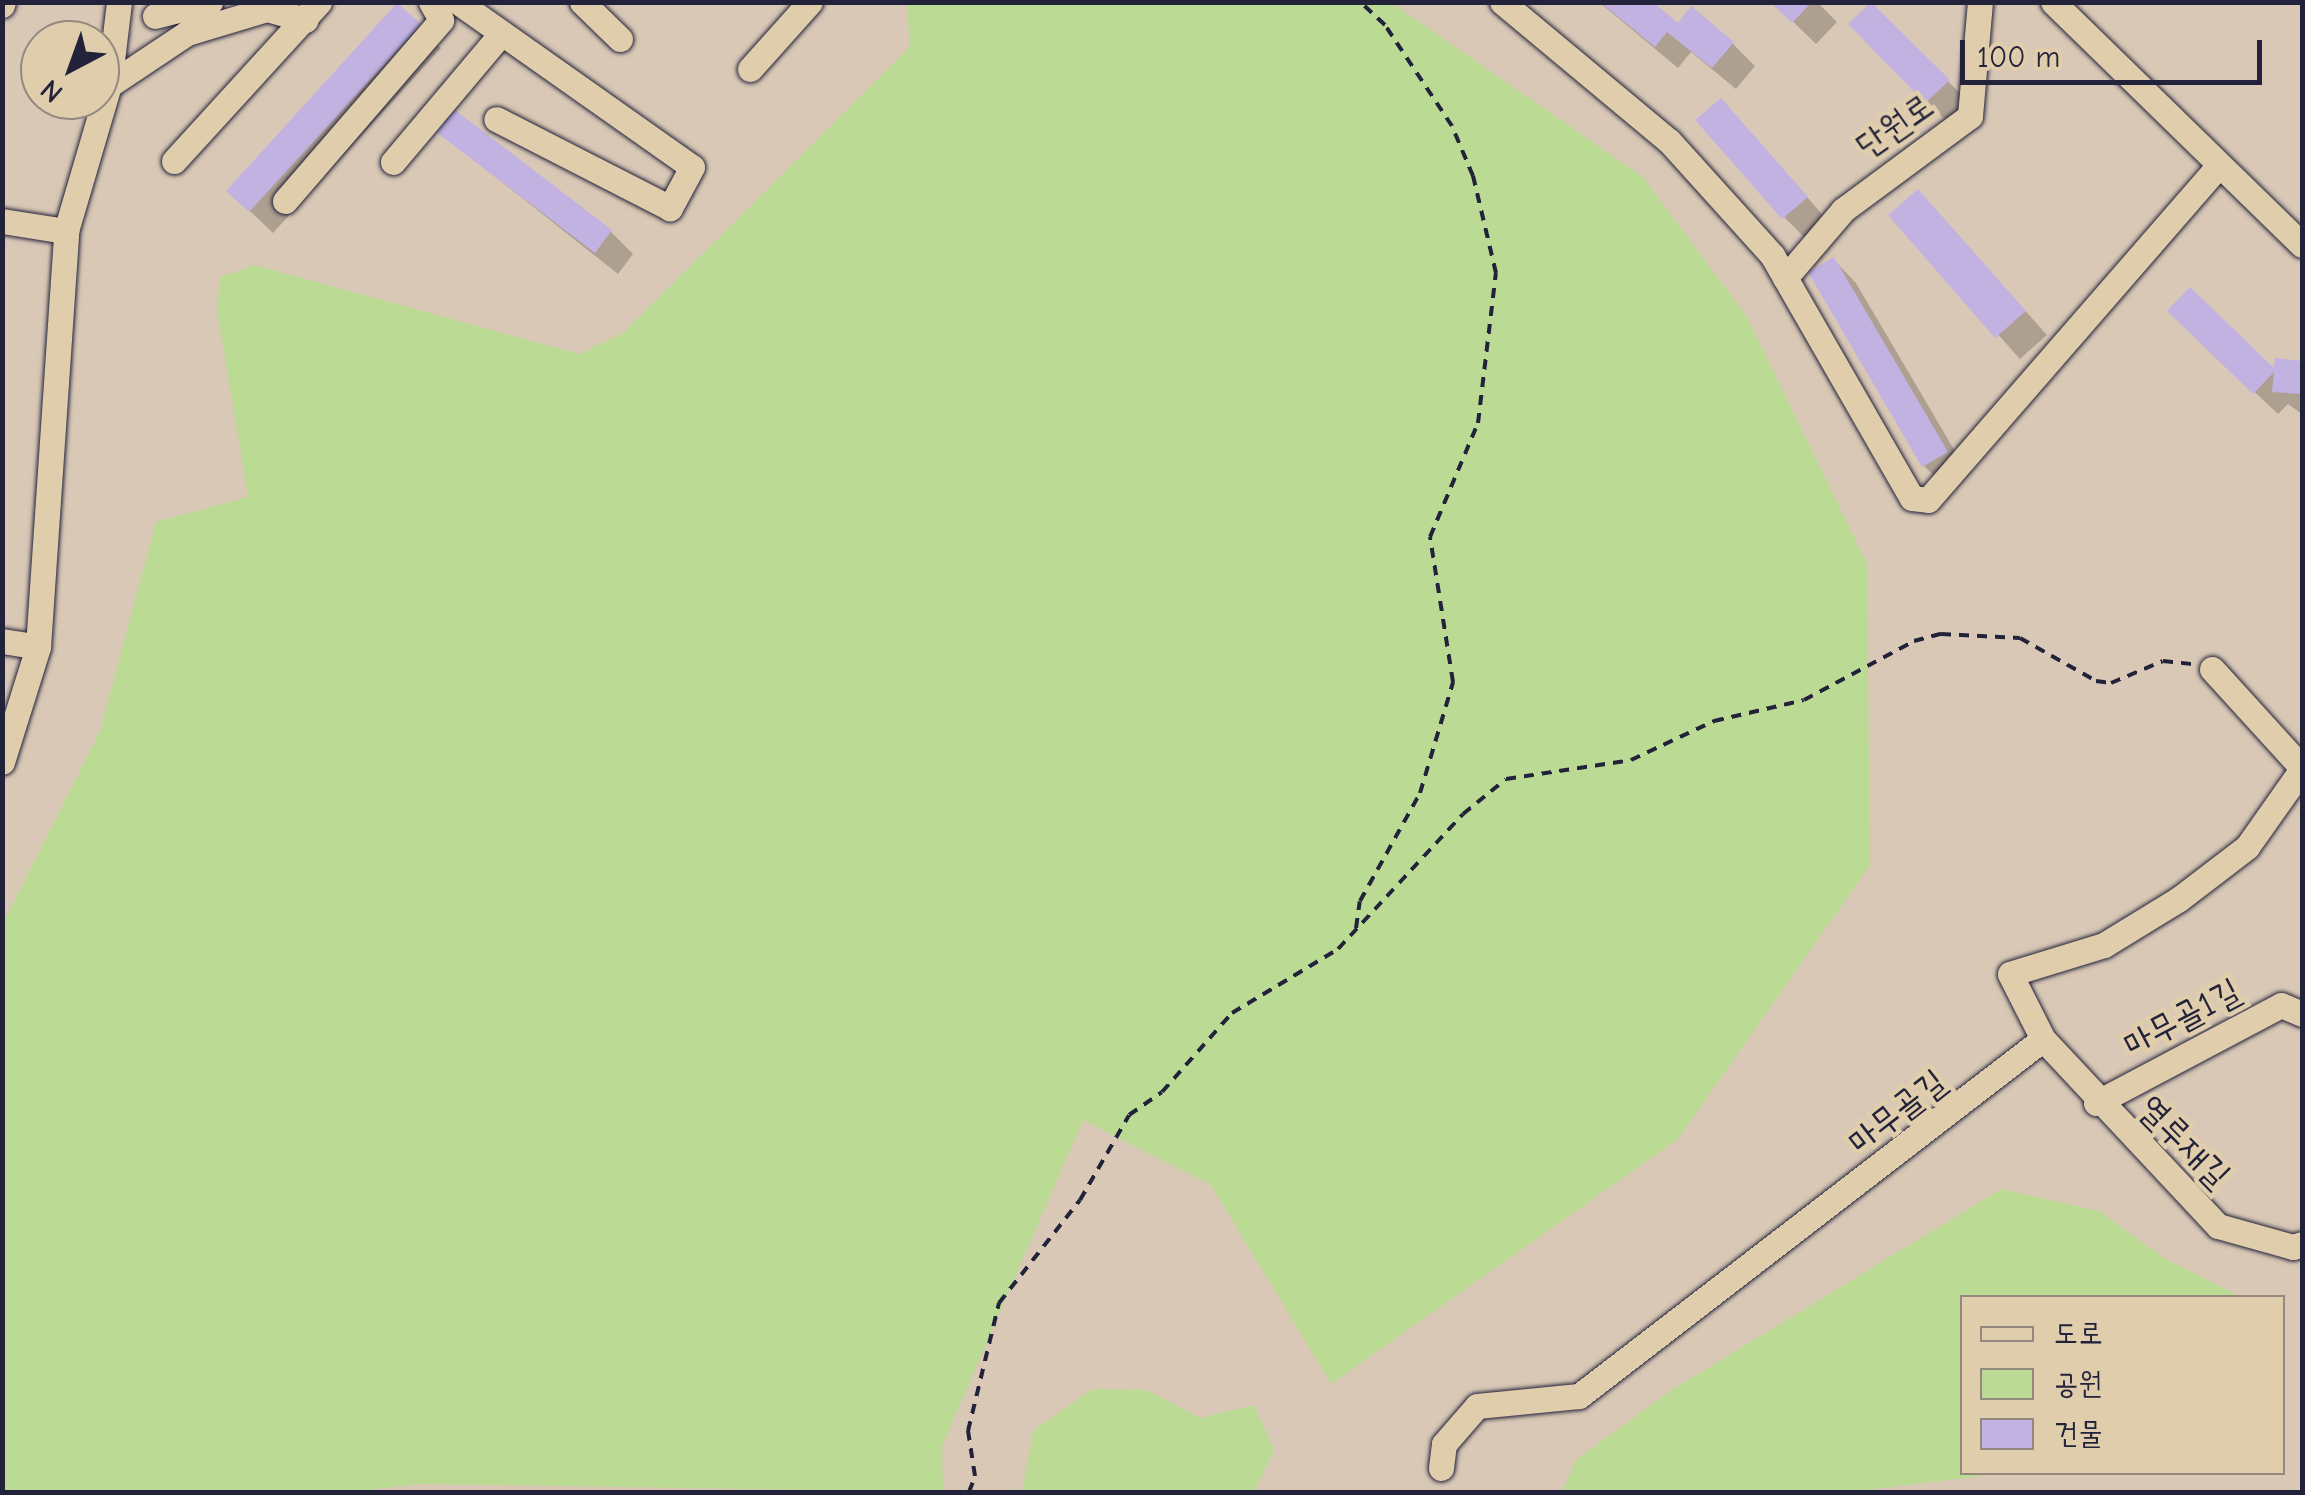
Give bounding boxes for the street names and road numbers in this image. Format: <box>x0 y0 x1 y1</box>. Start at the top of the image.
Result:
street label: 단원로 <box>1848 85 1942 167</box>
street label: 마무골1길 <box>2116 970 2248 1066</box>
street label: 마무골길 <box>1840 1061 1954 1163</box>
street label: 열루재길 <box>2129 1087 2239 1197</box>

